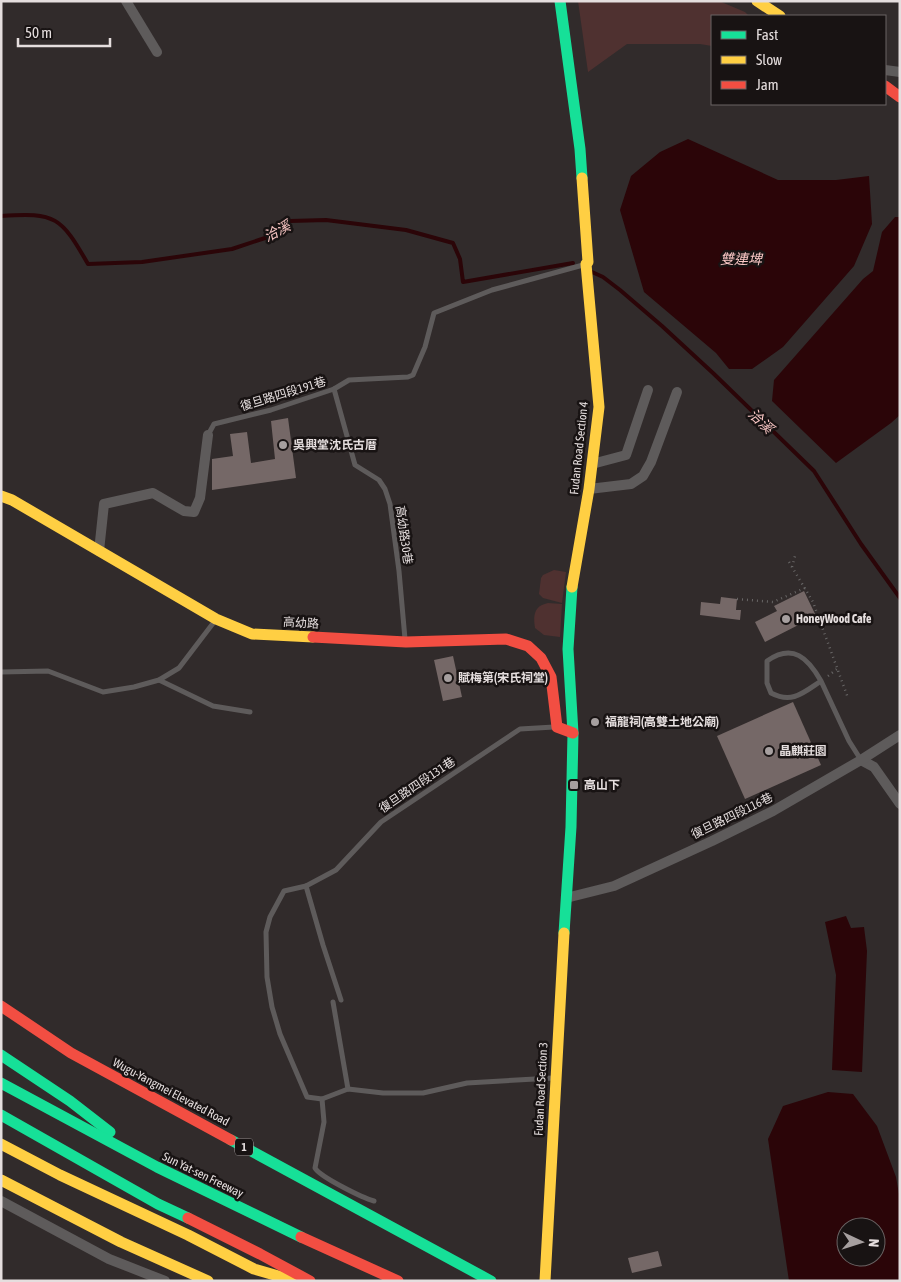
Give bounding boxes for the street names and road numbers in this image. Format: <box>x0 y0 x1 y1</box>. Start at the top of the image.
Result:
street label: 復旦路四段191巷 <box>238 374 328 414</box>
street label: Fudan Road Section 4 <box>567 400 591 495</box>
street label: 高幼路30巷 <box>393 505 415 565</box>
street label: 高幼路 <box>283 615 319 631</box>
street label: 復旦路四段131巷 <box>376 754 458 816</box>
street label: 復旦路四段116巷 <box>689 790 775 842</box>
street label: Fudan Road Section 3 <box>532 1042 550 1136</box>
street label: Wugu-Yangmei Elevated Road <box>110 1055 232 1129</box>
road number: 1 <box>235 1138 253 1156</box>
street label: Sun Yat-sen Freeway <box>160 1149 246 1201</box>

